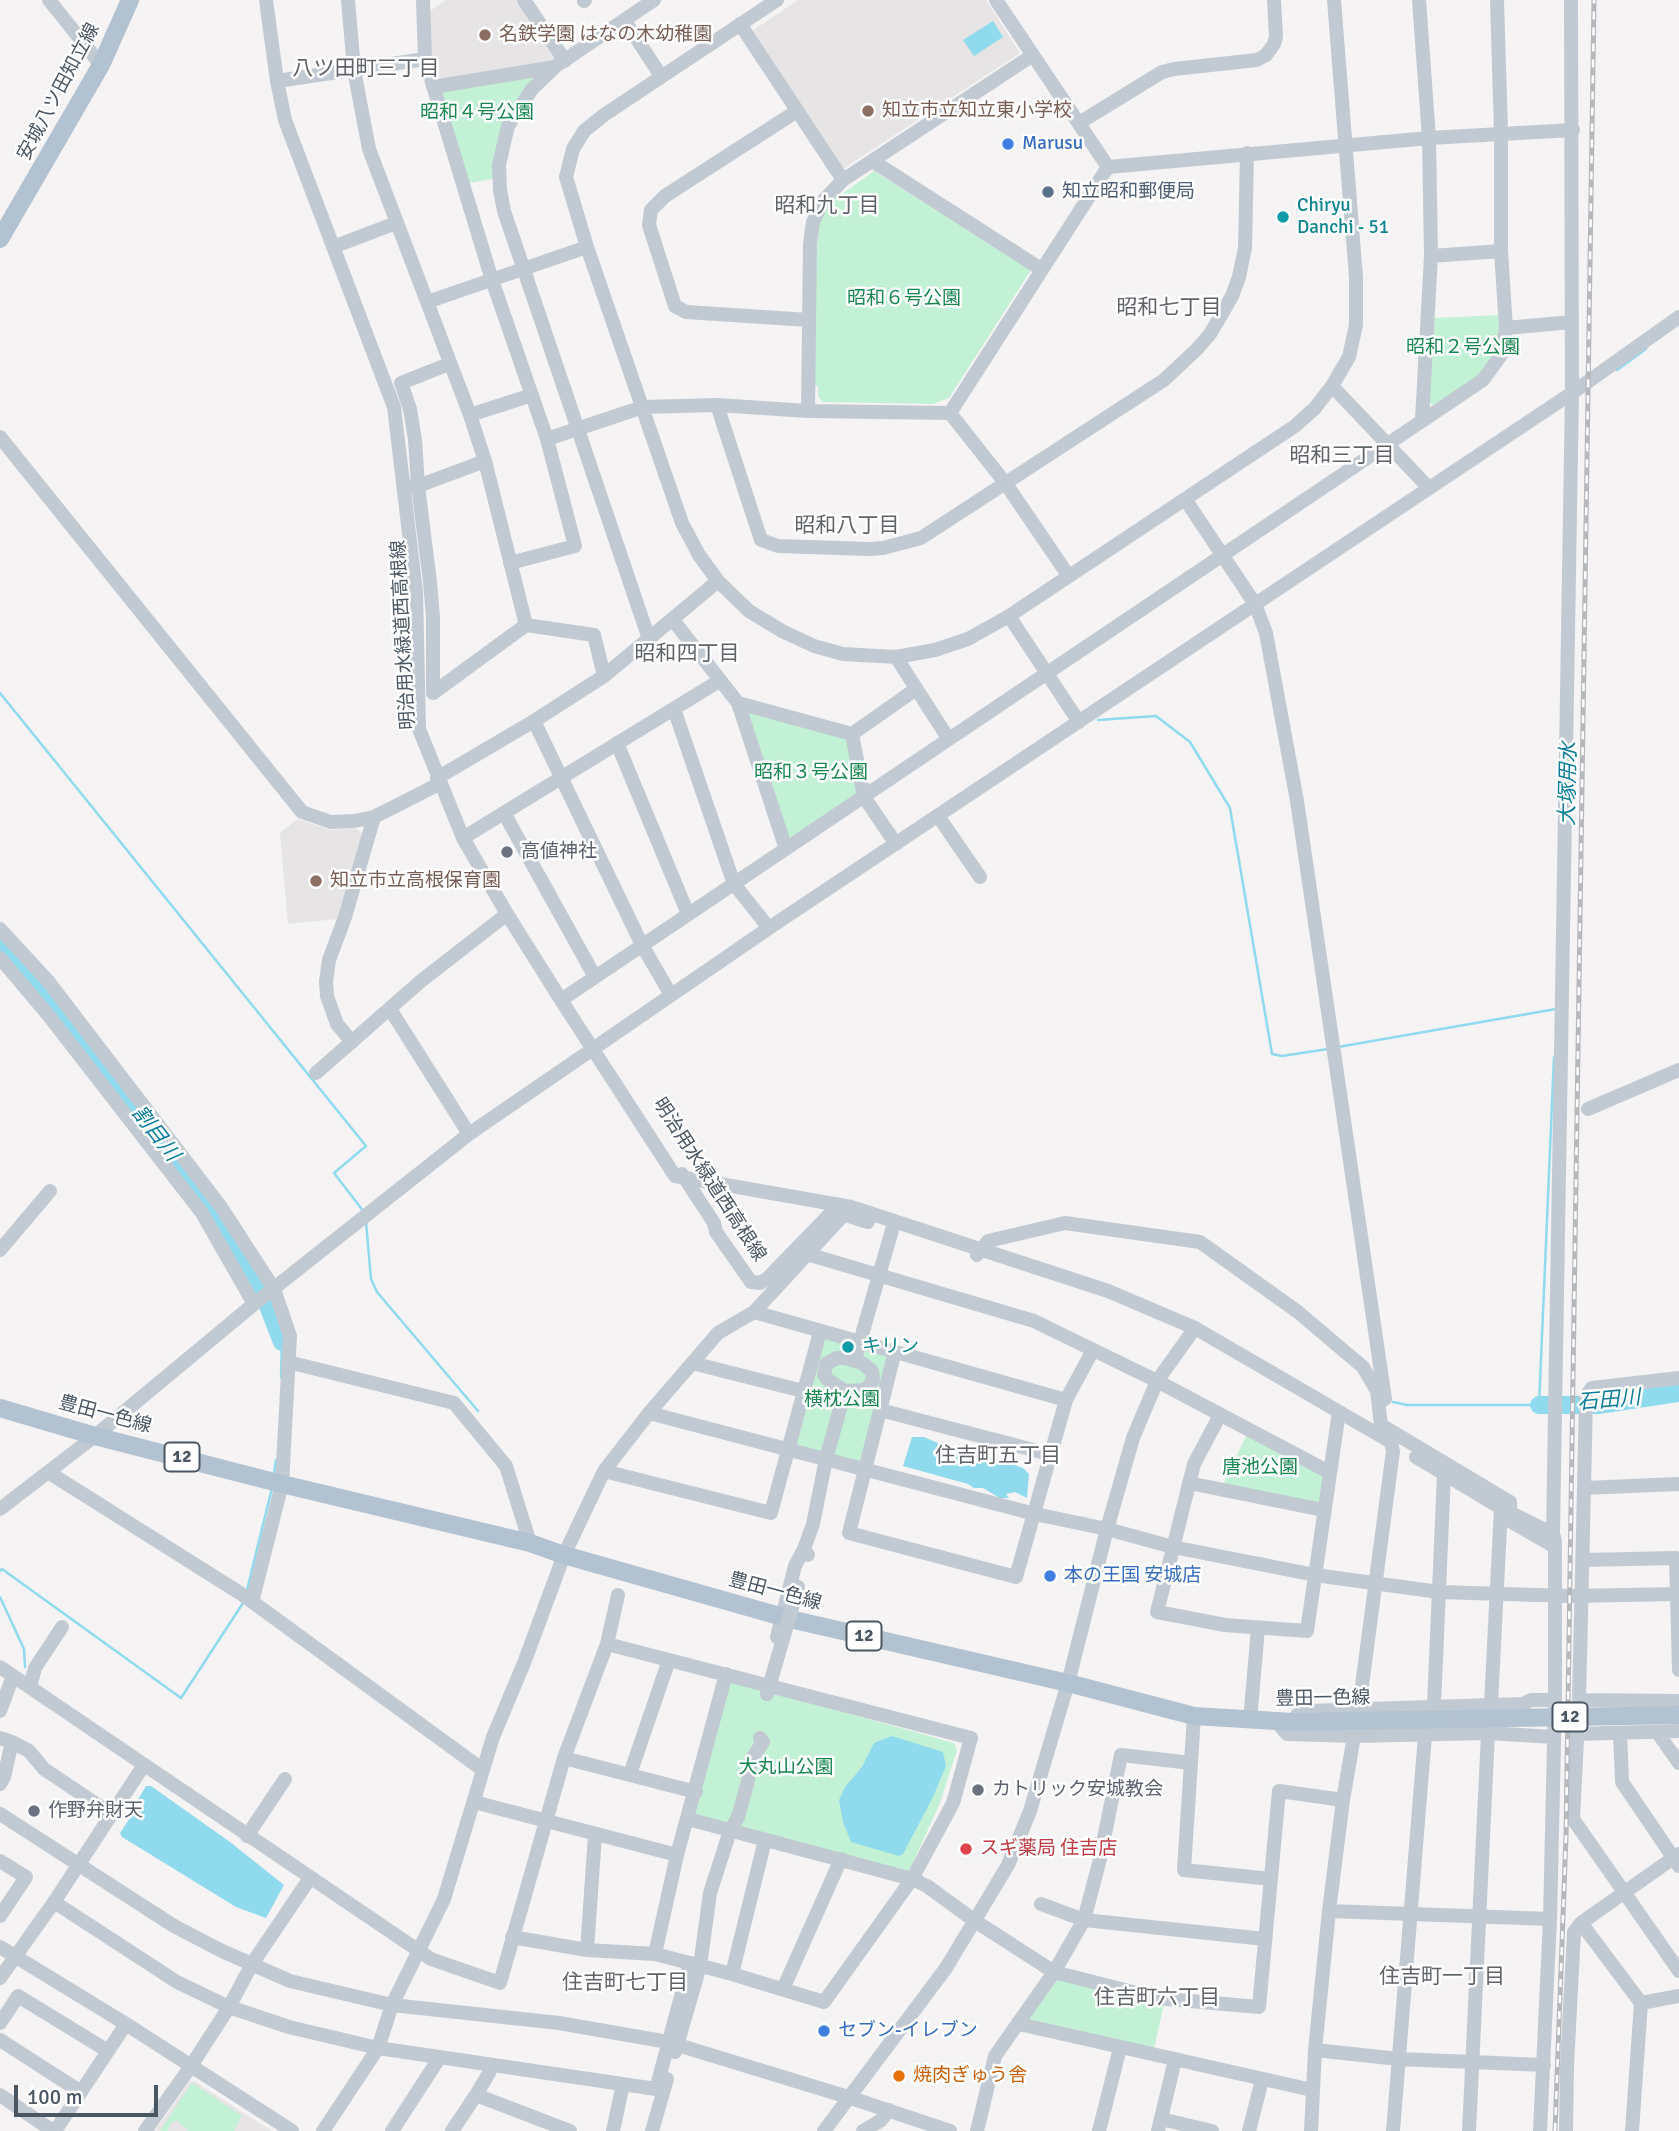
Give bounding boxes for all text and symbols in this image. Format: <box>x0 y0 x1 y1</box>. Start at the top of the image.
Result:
street label: 安城八ツ田知立線 <box>13 20 105 164</box>
place label: 名鉄学園 はなの木幼稚園 <box>499 24 712 46</box>
marker: 名鉄学園 はなの木幼稚園 <box>477 27 493 43</box>
district label: 八ツ田町三丁目 <box>293 56 439 82</box>
place label: 知立市立知立東小学校 <box>882 100 1072 122</box>
park label: 昭和４号公園 <box>420 102 534 124</box>
marker: 知立市立知立東小学校 <box>860 103 876 119</box>
place label: Marusu <box>1022 133 1083 155</box>
marker: Marusu <box>1000 136 1016 152</box>
place label: 知立昭和郵便局 <box>1062 181 1195 203</box>
marker: 知立昭和郵便局 <box>1040 184 1056 200</box>
district label: 昭和九丁目 <box>775 193 879 219</box>
place label: Chiryu Danchi - 51 <box>1297 195 1389 239</box>
marker: Chiryu Danchi - 51 <box>1275 209 1291 225</box>
park label: 昭和６号公園 <box>847 288 961 310</box>
district label: 昭和七丁目 <box>1117 295 1221 321</box>
park label: 昭和２号公園 <box>1406 337 1520 359</box>
district label: 昭和三丁目 <box>1290 443 1394 469</box>
district label: 昭和八丁目 <box>795 513 899 539</box>
street label: 明治用水緑道西高根線 <box>388 540 420 730</box>
district label: 昭和四丁目 <box>635 641 739 667</box>
water label: 大塚用水 <box>1556 742 1582 826</box>
park label: 昭和３号公園 <box>754 762 868 784</box>
place label: 高値神社 <box>521 841 597 863</box>
marker: 高値神社 <box>499 844 515 860</box>
place label: 知立市立高根保育園 <box>330 870 501 892</box>
marker: 知立市立高根保育園 <box>308 873 324 889</box>
street label: 明治用水緑道西高根線 <box>648 1094 770 1266</box>
water label: 割目川 <box>126 1101 184 1167</box>
place label: キリン <box>862 1336 919 1358</box>
marker: キリン <box>840 1339 856 1355</box>
water label: 石田川 <box>1577 1386 1641 1416</box>
park label: 横枕公園 <box>804 1389 880 1411</box>
street label: 豊田一色線 <box>56 1392 154 1438</box>
road number: 12 <box>164 1442 200 1472</box>
district label: 住吉町五丁目 <box>935 1443 1061 1469</box>
park label: 唐池公園 <box>1222 1457 1298 1479</box>
place label: 本の王国 安城店 <box>1064 1565 1201 1587</box>
marker: 本の王国 安城店 <box>1042 1568 1058 1584</box>
street label: 豊田一色線 <box>726 1569 824 1615</box>
road number: 12 <box>846 1622 882 1651</box>
street label: 豊田一色線 <box>1275 1687 1371 1711</box>
road number: 12 <box>1552 1702 1588 1732</box>
park label: 大丸山公園 <box>739 1757 833 1779</box>
place label: カトリック安城教会 <box>992 1779 1163 1801</box>
marker: カトリック安城教会 <box>970 1782 986 1798</box>
place label: 作野弁財天 <box>48 1800 143 1822</box>
marker: 作野弁財天 <box>26 1803 42 1819</box>
place label: スギ薬局 住吉店 <box>980 1838 1117 1860</box>
marker: スギ薬局 住吉店 <box>958 1841 974 1857</box>
district label: 住吉町一丁目 <box>1379 1964 1505 1990</box>
district label: 住吉町七丁目 <box>562 1970 688 1996</box>
district label: 住吉町六丁目 <box>1094 1985 1220 2011</box>
place label: セブン-イレブン <box>838 2020 978 2042</box>
marker: セブン-イレブン <box>816 2023 832 2039</box>
place label: 焼肉ぎゅう舎 <box>913 2065 1027 2087</box>
marker: 焼肉ぎゅう舎 <box>891 2068 907 2084</box>
scale bar <box>18 2072 161 2116</box>
text: 100 m <box>27 2084 82 2110</box>

